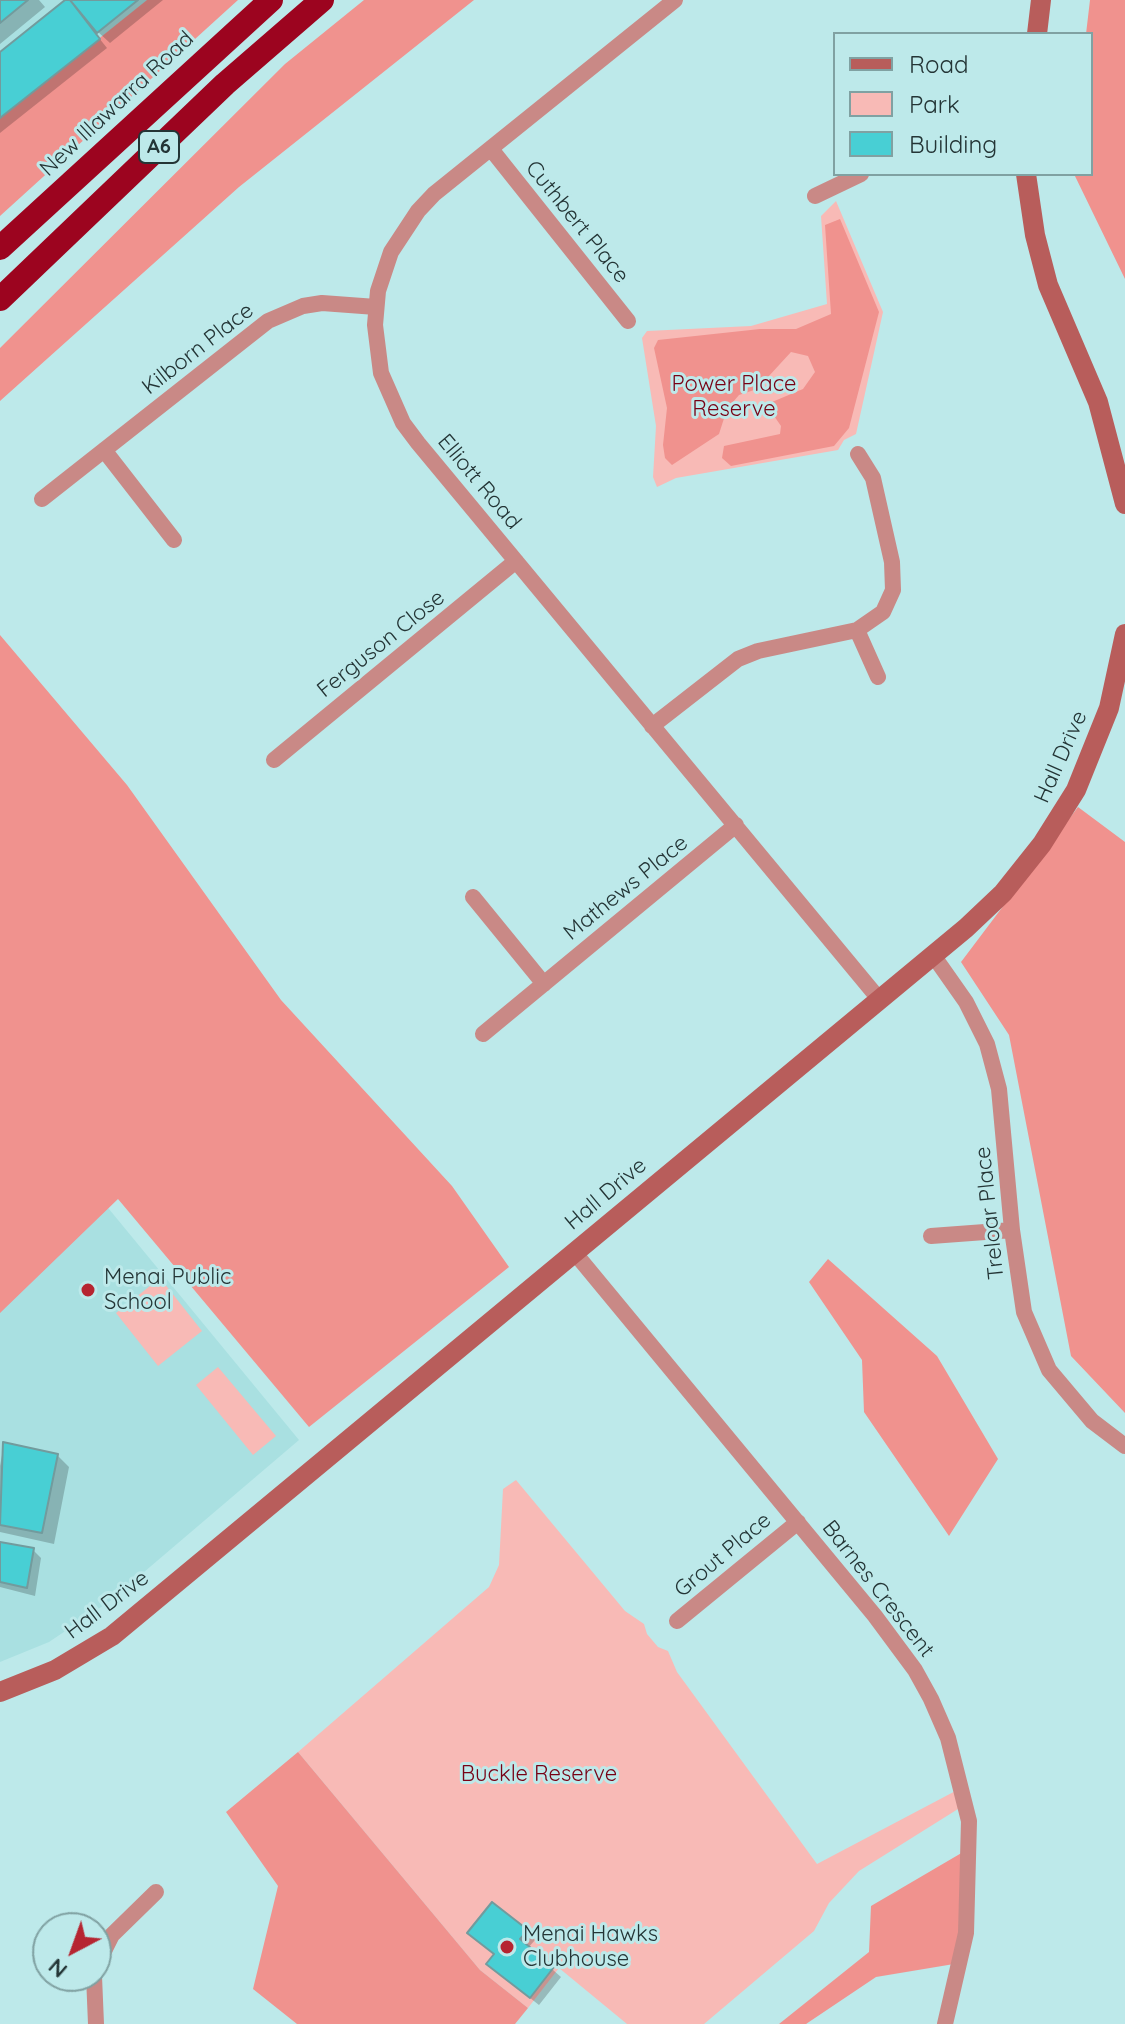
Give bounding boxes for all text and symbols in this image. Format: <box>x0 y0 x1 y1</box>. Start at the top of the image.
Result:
street label: New Illawarra Road <box>35 26 199 182</box>
legend <box>833 32 1093 176</box>
text: Road <box>909 49 969 79</box>
text: Park <box>909 89 960 119</box>
text: Building <box>909 129 997 159</box>
road number: A6 <box>139 131 179 163</box>
street label: Cuthbert Place <box>520 155 634 289</box>
street label: Kilborn Place <box>137 297 259 401</box>
park label: Power Place Reserve <box>672 371 796 422</box>
street label: Elliott Road <box>432 429 526 535</box>
street label: Ferguson Close <box>312 585 450 703</box>
street label: Hall Drive <box>1029 707 1093 807</box>
street label: Mathews Place <box>559 830 693 946</box>
street label: Treloar Place <box>970 1145 1010 1281</box>
street label: Hall Drive <box>560 1152 652 1236</box>
place label: Menai Public School <box>104 1264 231 1316</box>
marker: Menai Public School <box>79 1281 97 1299</box>
street label: Grout Place <box>669 1507 777 1603</box>
street label: Barnes Crescent <box>816 1515 940 1663</box>
street label: Hall Drive <box>60 1565 154 1645</box>
park label: Buckle Reserve <box>461 1761 617 1787</box>
north arrow <box>32 1912 112 1992</box>
place label: Menai Hawks Clubhouse <box>523 1921 658 1972</box>
marker: Menai Hawks Clubhouse <box>498 1938 516 1956</box>
text: N <box>42 1953 73 1984</box>

